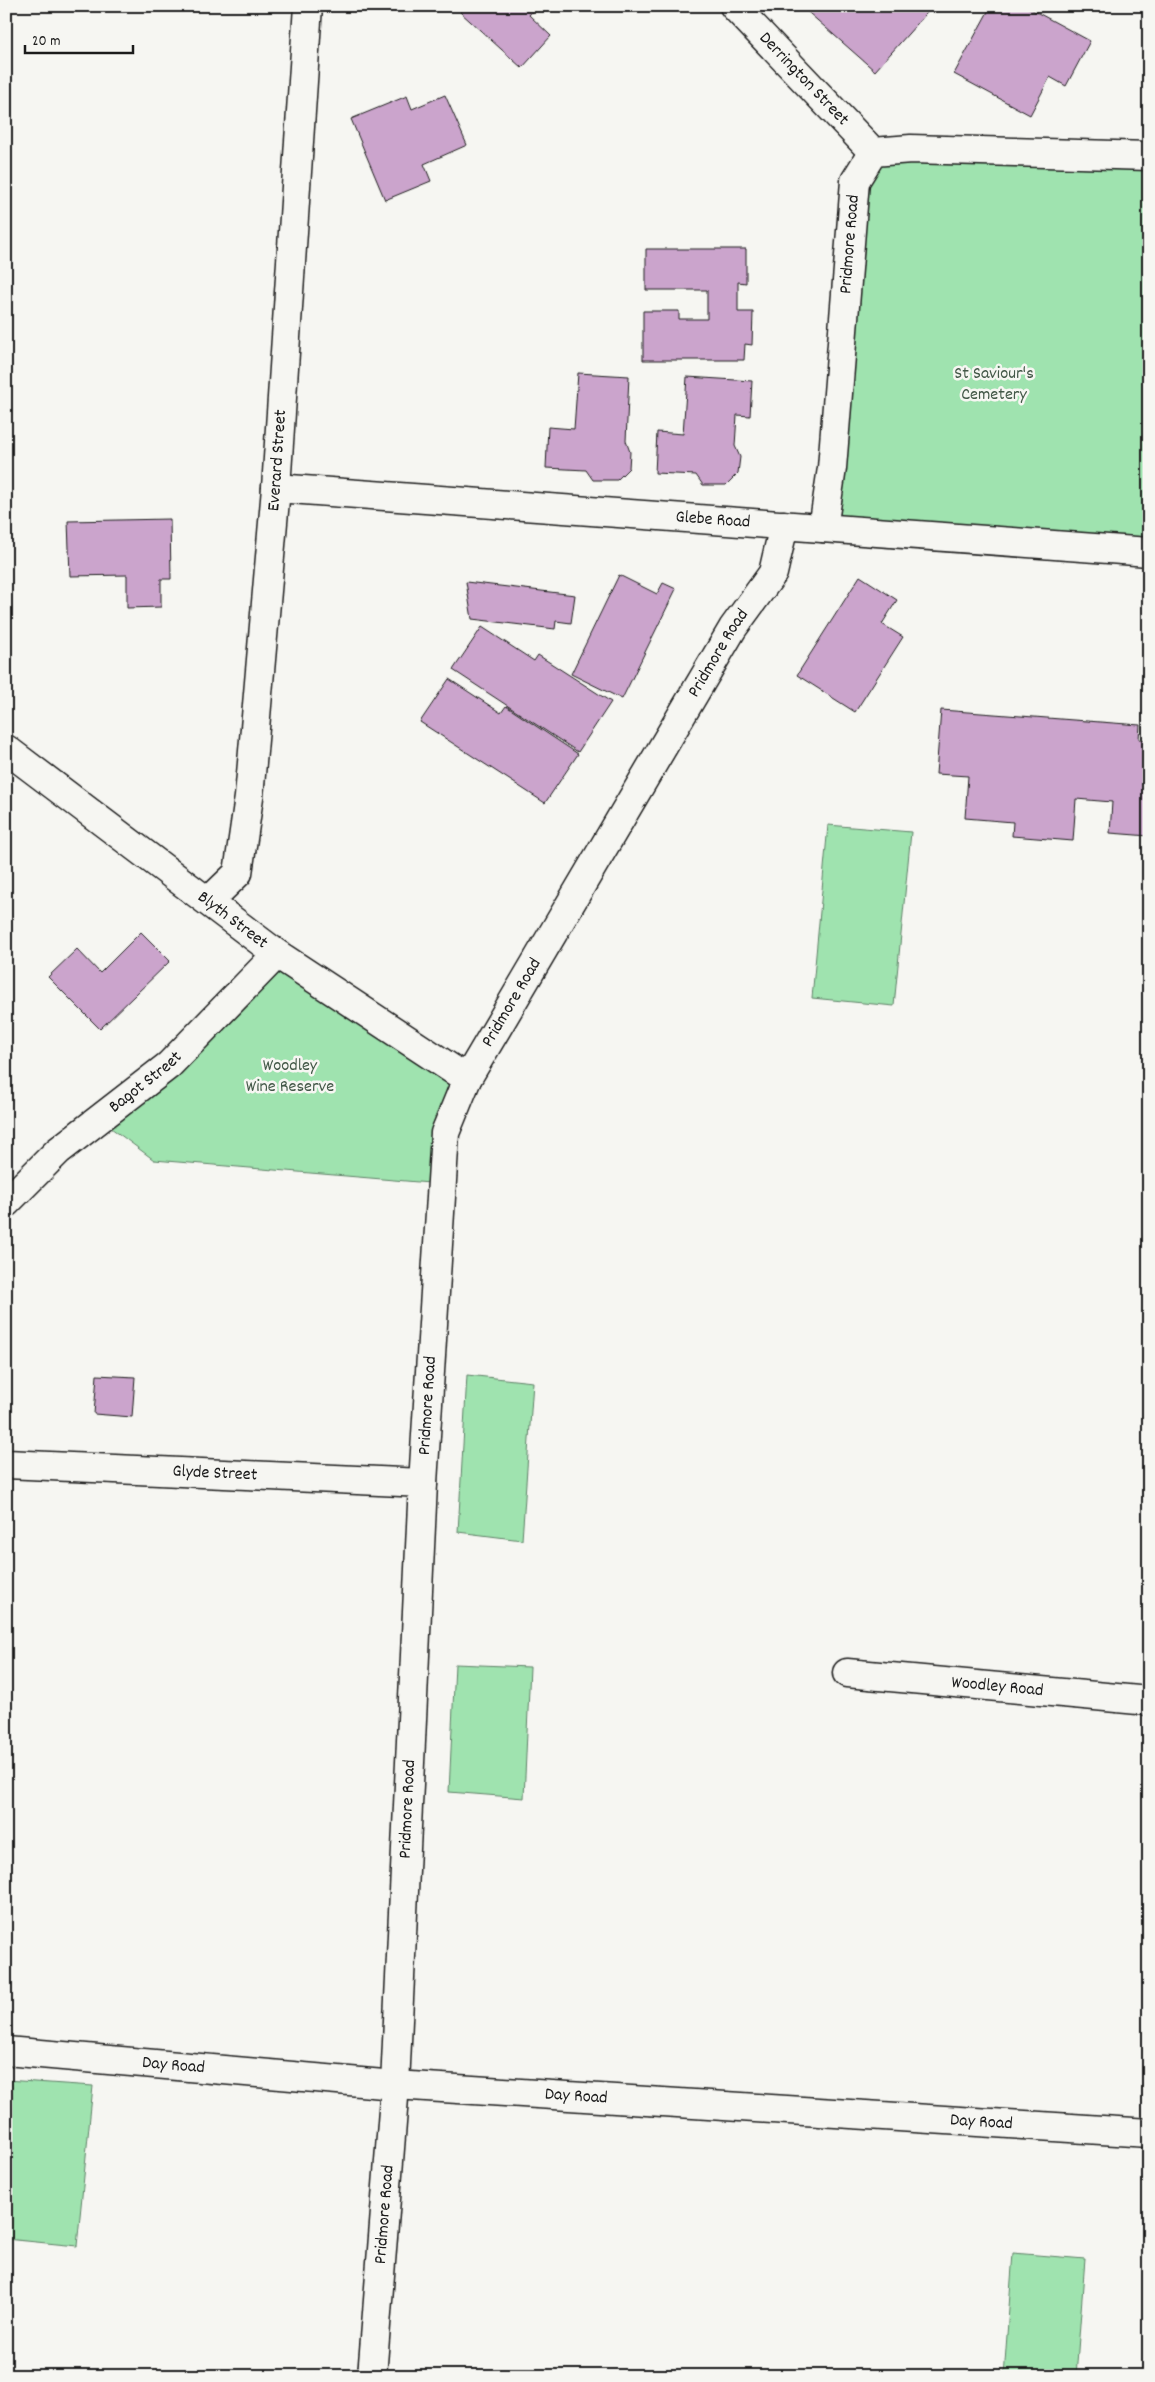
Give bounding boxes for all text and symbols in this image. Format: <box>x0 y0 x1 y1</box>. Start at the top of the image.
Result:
scale bar <box>25 22 132 54</box>
street label: Derrington Street <box>753 27 855 132</box>
text: 20 m <box>32 31 60 53</box>
street label: Pridmore Road <box>833 194 866 295</box>
park label: St Saviour's Cemetery <box>954 362 1034 408</box>
street label: Everard Street <box>262 408 294 512</box>
street label: Glebe Road <box>675 505 751 535</box>
street label: Pridmore Road <box>682 604 755 702</box>
street label: Blyth Street <box>192 885 273 956</box>
street label: Pridmore Road <box>476 954 548 1052</box>
street label: Bagot Street <box>104 1045 189 1119</box>
park label: Woodley Wine Reserve <box>246 1054 334 1100</box>
street label: Pridmore Road <box>412 1355 443 1456</box>
street label: Glyde Street <box>172 1459 258 1488</box>
street label: Woodley Road <box>950 1670 1044 1704</box>
street label: Pridmore Road <box>393 1759 423 1859</box>
street label: Day Road <box>141 2050 206 2081</box>
street label: Day Road <box>544 2082 608 2111</box>
street label: Day Road <box>949 2108 1013 2137</box>
street label: Pridmore Road <box>368 2164 401 2265</box>

